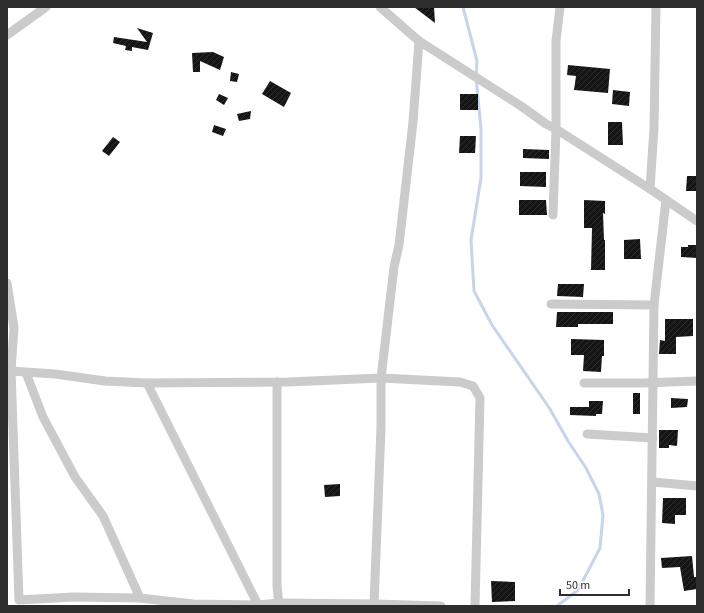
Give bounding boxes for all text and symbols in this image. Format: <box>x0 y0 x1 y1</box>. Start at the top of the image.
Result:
scale bar <box>560 571 629 597</box>
text: 50 m <box>566 577 590 594</box>

